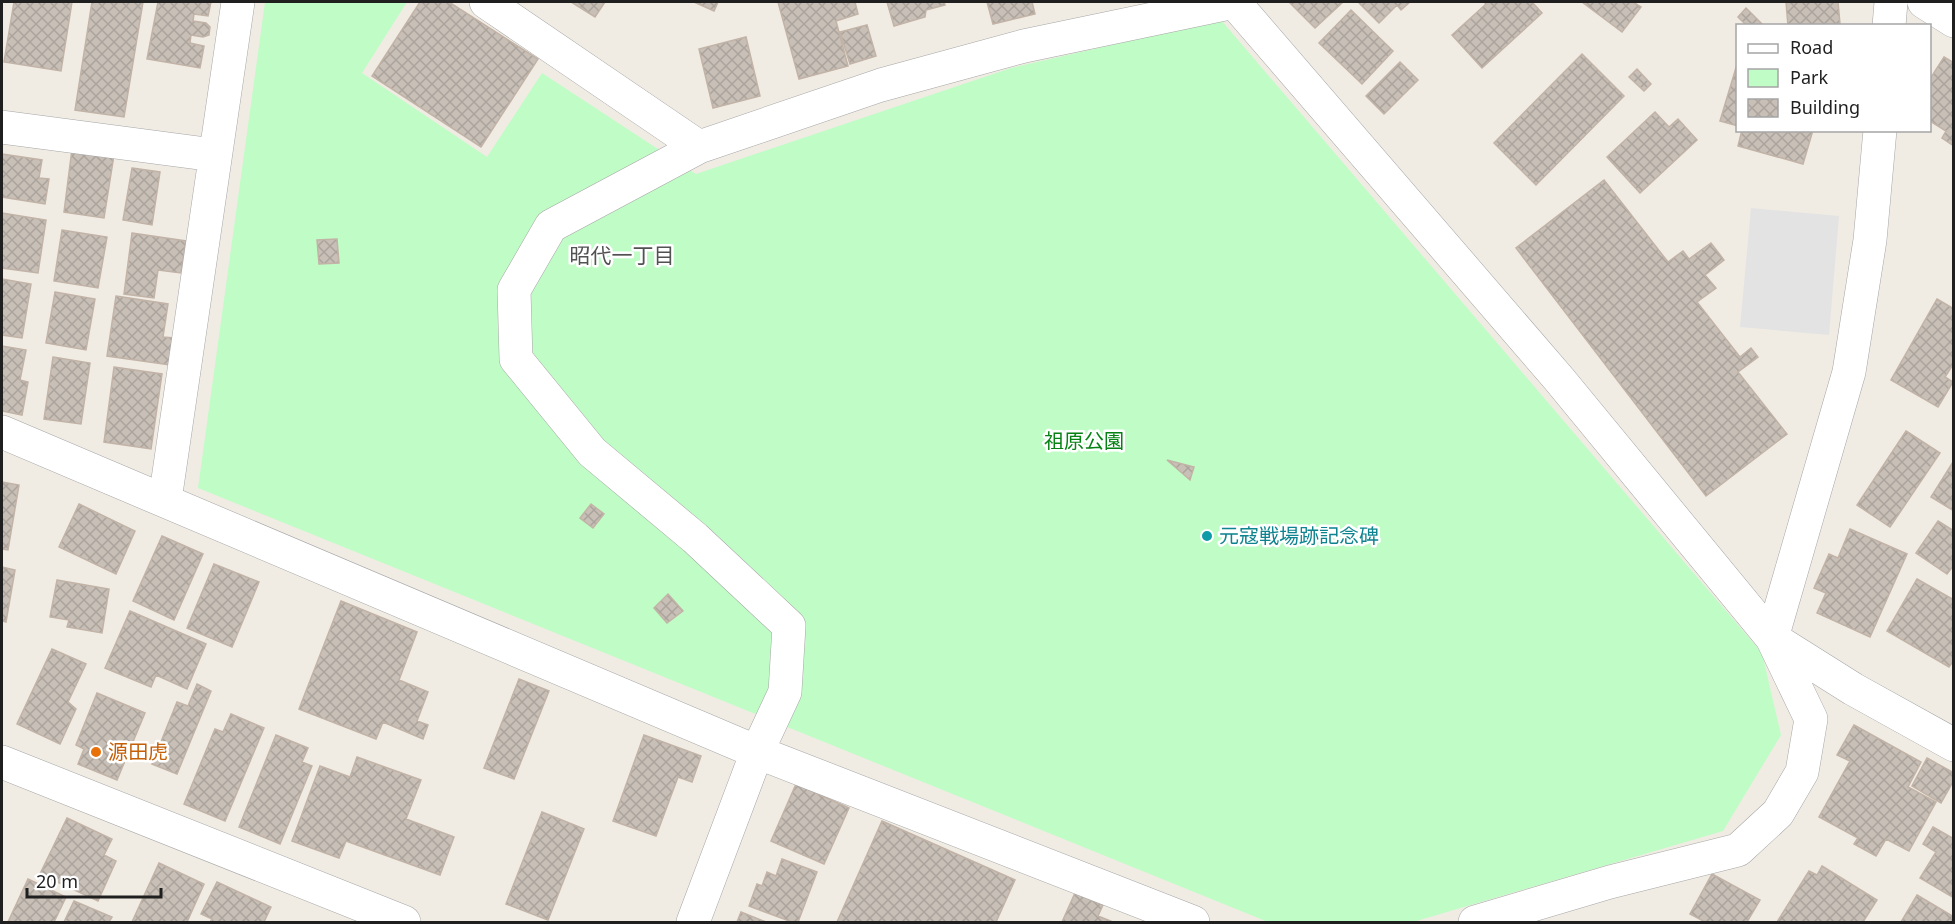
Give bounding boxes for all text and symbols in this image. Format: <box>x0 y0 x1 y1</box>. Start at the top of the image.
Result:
legend <box>1736 24 1931 132</box>
text: Road <box>1790 35 1833 59</box>
text: Park <box>1790 65 1828 89</box>
text: Building <box>1790 95 1860 119</box>
district label: 昭代一丁目 <box>570 241 675 269</box>
park label: 祖原公園 <box>1044 427 1124 454</box>
place label: 元寇戦場跡記念碑 <box>1219 522 1379 549</box>
marker: 元寇戦場跡記念碑 <box>1200 529 1214 543</box>
place label: 源田虎 <box>108 738 168 765</box>
marker: 源田虎 <box>89 745 103 759</box>
scale bar <box>27 861 160 899</box>
text: 20 m <box>36 869 78 893</box>

